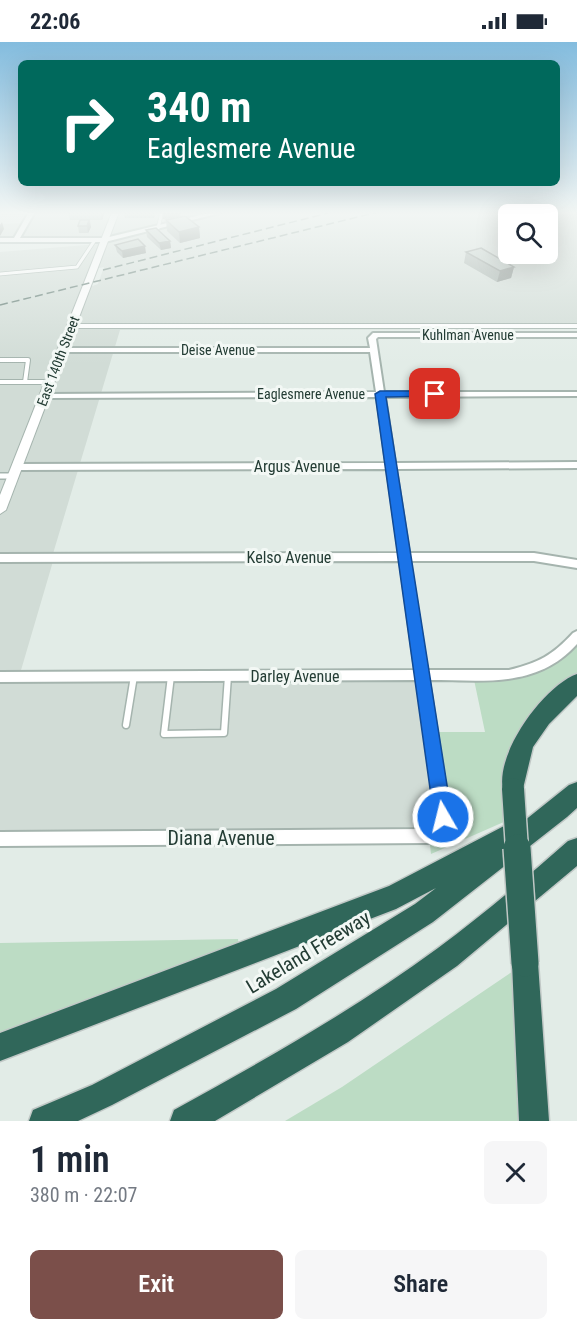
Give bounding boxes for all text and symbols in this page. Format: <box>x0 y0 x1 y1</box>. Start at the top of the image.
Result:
text: 22:06 <box>30 9 81 34</box>
text: 340 m <box>147 83 252 132</box>
icon: right <box>48 84 126 162</box>
text: Eaglesmere Avenue <box>147 133 355 165</box>
map controls <box>498 204 558 264</box>
button: search <box>498 204 558 264</box>
street label: East 140th Street <box>33 314 83 408</box>
street label: Kuhlman Avenue <box>422 327 514 343</box>
street label: Deise Avenue <box>181 342 256 358</box>
pin <box>409 368 460 419</box>
icon: arrive <box>418 377 451 410</box>
street label: Eaglesmere Avenue <box>257 386 365 402</box>
street label: Argus Avenue <box>254 457 340 476</box>
street label: Kelso Avenue <box>247 548 331 567</box>
street label: Darley Avenue <box>250 667 340 686</box>
position arrow <box>411 785 475 849</box>
street label: Diana Avenue <box>167 826 275 850</box>
street label: Lakeland Freeway <box>242 906 374 998</box>
text: 1 min <box>30 1139 110 1181</box>
button: close <box>484 1141 547 1204</box>
text: 380 m · 22:07 <box>30 1183 137 1207</box>
button: Exit <box>30 1250 283 1319</box>
button: Share <box>295 1250 547 1319</box>

